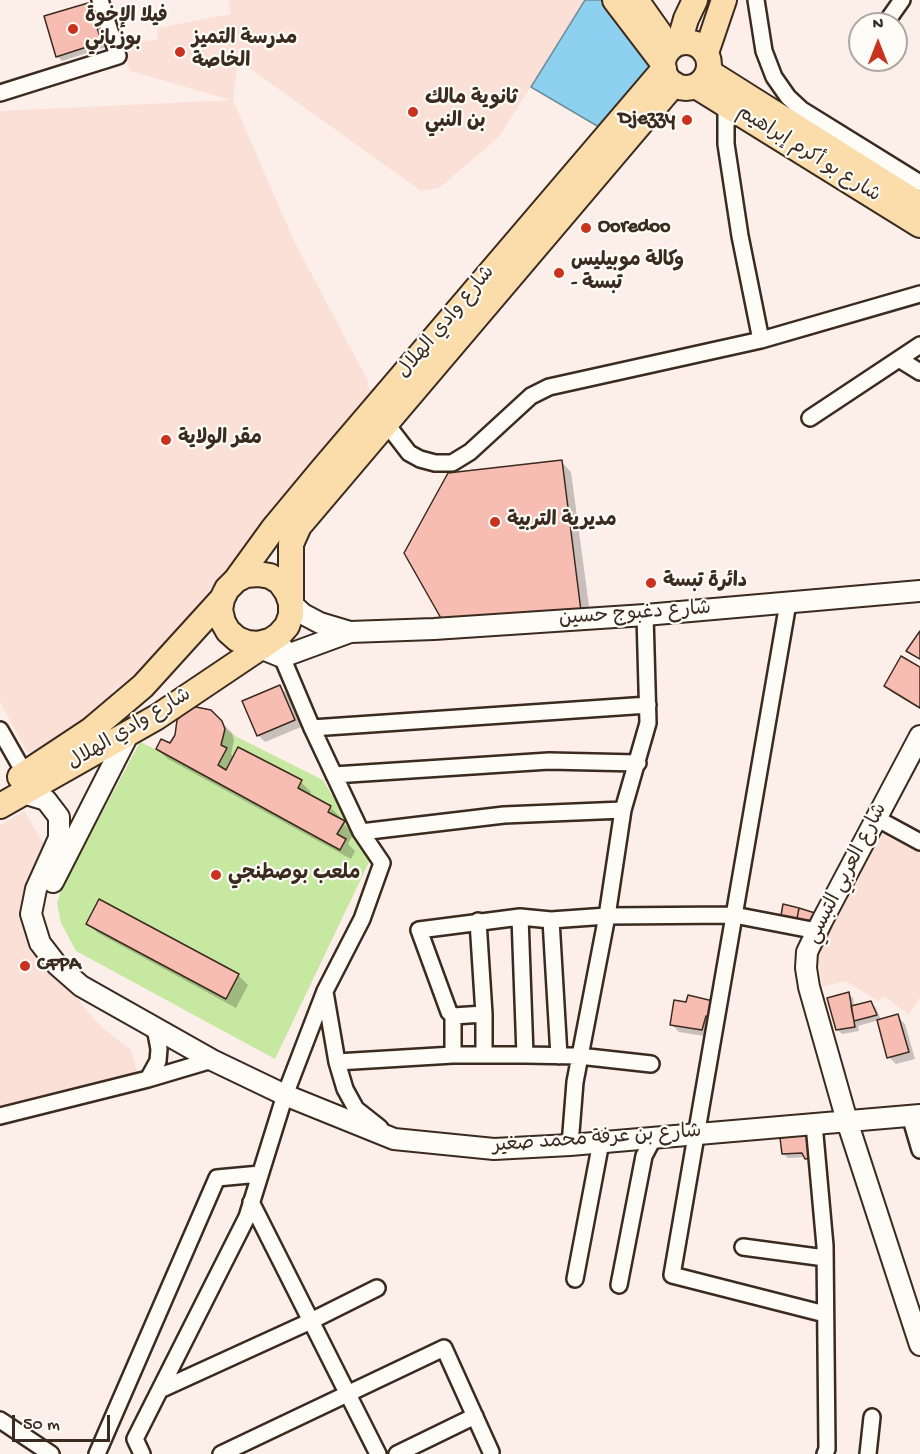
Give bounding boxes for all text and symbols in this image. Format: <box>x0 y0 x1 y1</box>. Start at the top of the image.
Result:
place label: فيلا الإخوة بوزياني <box>85 6 168 53</box>
north arrow <box>848 12 908 72</box>
text: N <box>873 16 883 35</box>
marker: فيلا الإخوة بوزياني <box>66 22 80 36</box>
place label: مدرسة التميز الخاصة <box>192 28 297 75</box>
marker: مدرسة التميز الخاصة <box>173 45 187 59</box>
place label: ثانوية مالك بن النبي <box>425 88 517 135</box>
street label: شارع بو أكرم إبراهيم <box>732 101 884 209</box>
marker: ثانوية مالك بن النبي <box>406 105 420 119</box>
place label: Djezzy <box>618 108 675 132</box>
marker: Djezzy <box>680 113 694 127</box>
place label: Ooredoo <box>598 216 670 240</box>
marker: Ooredoo <box>579 221 593 235</box>
place label: وكالة موبيليس - تبسة <box>571 250 684 297</box>
street label: شارع وادي الهلال <box>393 262 501 384</box>
marker: وكالة موبيليس - تبسة <box>552 266 566 280</box>
place label: مقر الولاية <box>178 428 262 452</box>
marker: مقر الولاية <box>159 433 173 447</box>
place label: مديرية التربية <box>507 510 617 534</box>
marker: مديرية التربية <box>488 515 502 529</box>
place label: دائرة تبسة <box>663 571 747 595</box>
marker: دائرة تبسة <box>644 576 658 590</box>
street label: شارع دغبوج حسين <box>558 598 712 632</box>
street label: شارع وادي الهلال <box>64 684 196 776</box>
street label: شارع العربي التبسي <box>802 800 894 948</box>
place label: ملعب بوصطنجي <box>228 863 360 887</box>
marker: ملعب بوصطنجي <box>209 868 223 882</box>
place label: CFPA <box>37 954 81 978</box>
marker: CFPA <box>18 959 32 973</box>
street label: شارع بن عرفة محمد صغير <box>492 1121 702 1159</box>
scale bar <box>15 1403 112 1441</box>
text: 50 m <box>23 1415 60 1436</box>

